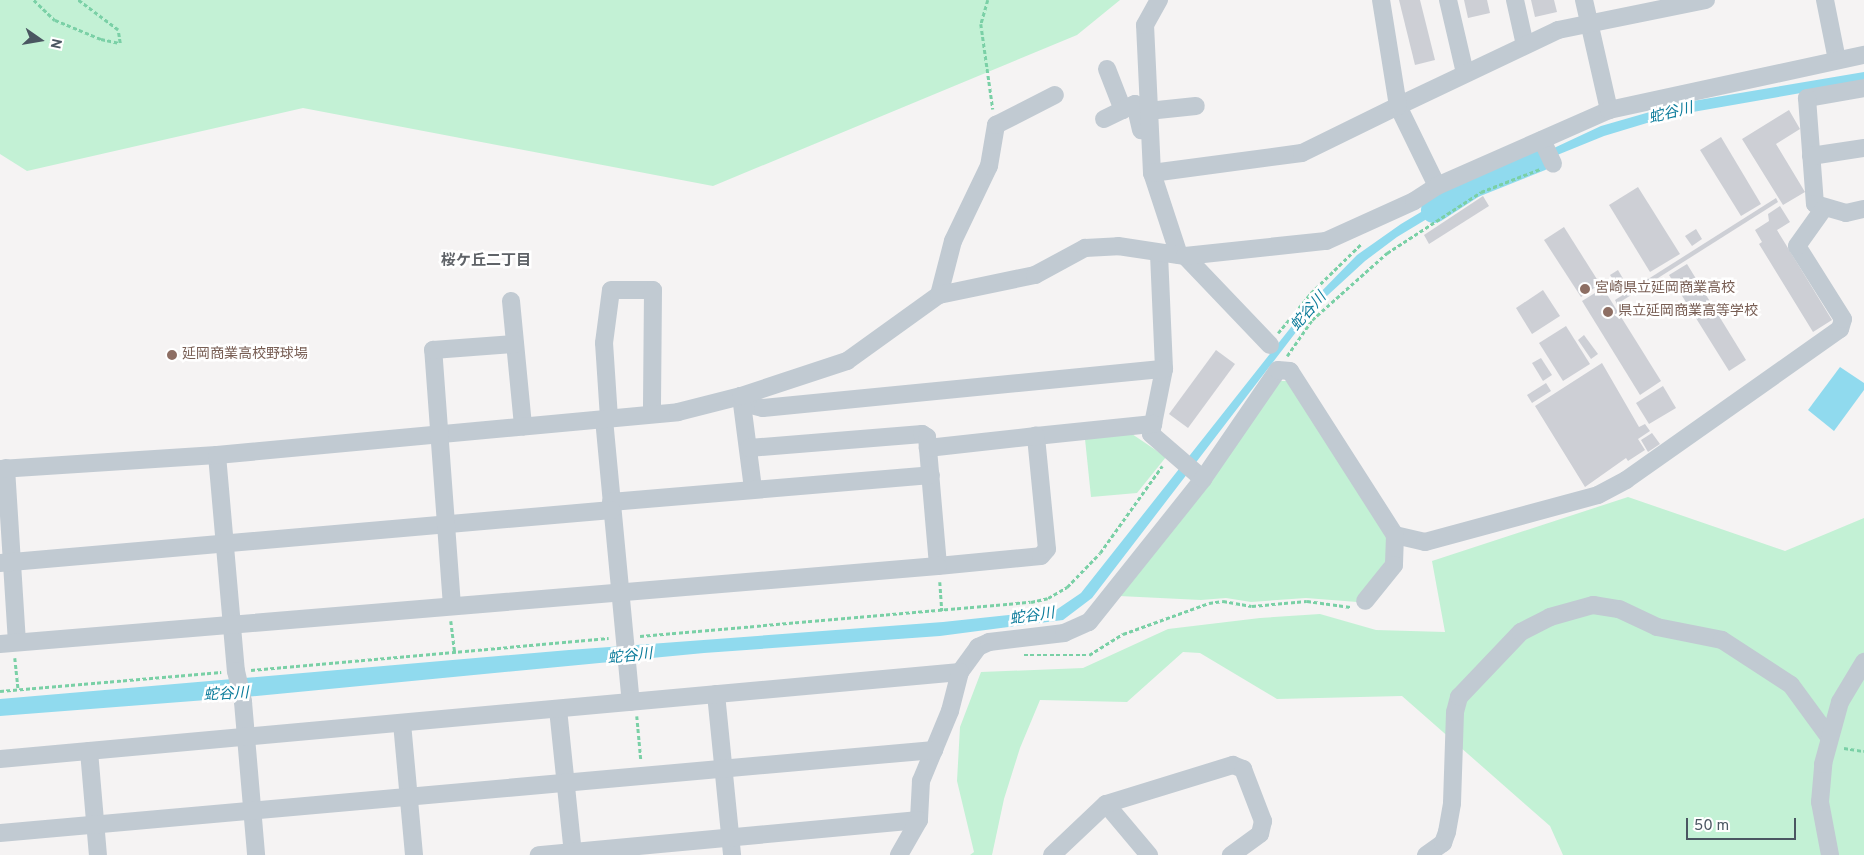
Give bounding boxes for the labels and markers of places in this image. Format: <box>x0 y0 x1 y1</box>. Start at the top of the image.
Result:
place label: 宮崎県立延岡商業高校 <box>1595 281 1735 297</box>
marker: 宮崎県立延岡商業高校 <box>1579 283 1591 295</box>
place label: 県立延岡商業高等学校 <box>1618 304 1758 320</box>
marker: 県立延岡商業高等学校 <box>1602 306 1614 318</box>
place label: 延岡商業高校野球場 <box>182 347 308 363</box>
marker: 延岡商業高校野球場 <box>166 349 178 361</box>

